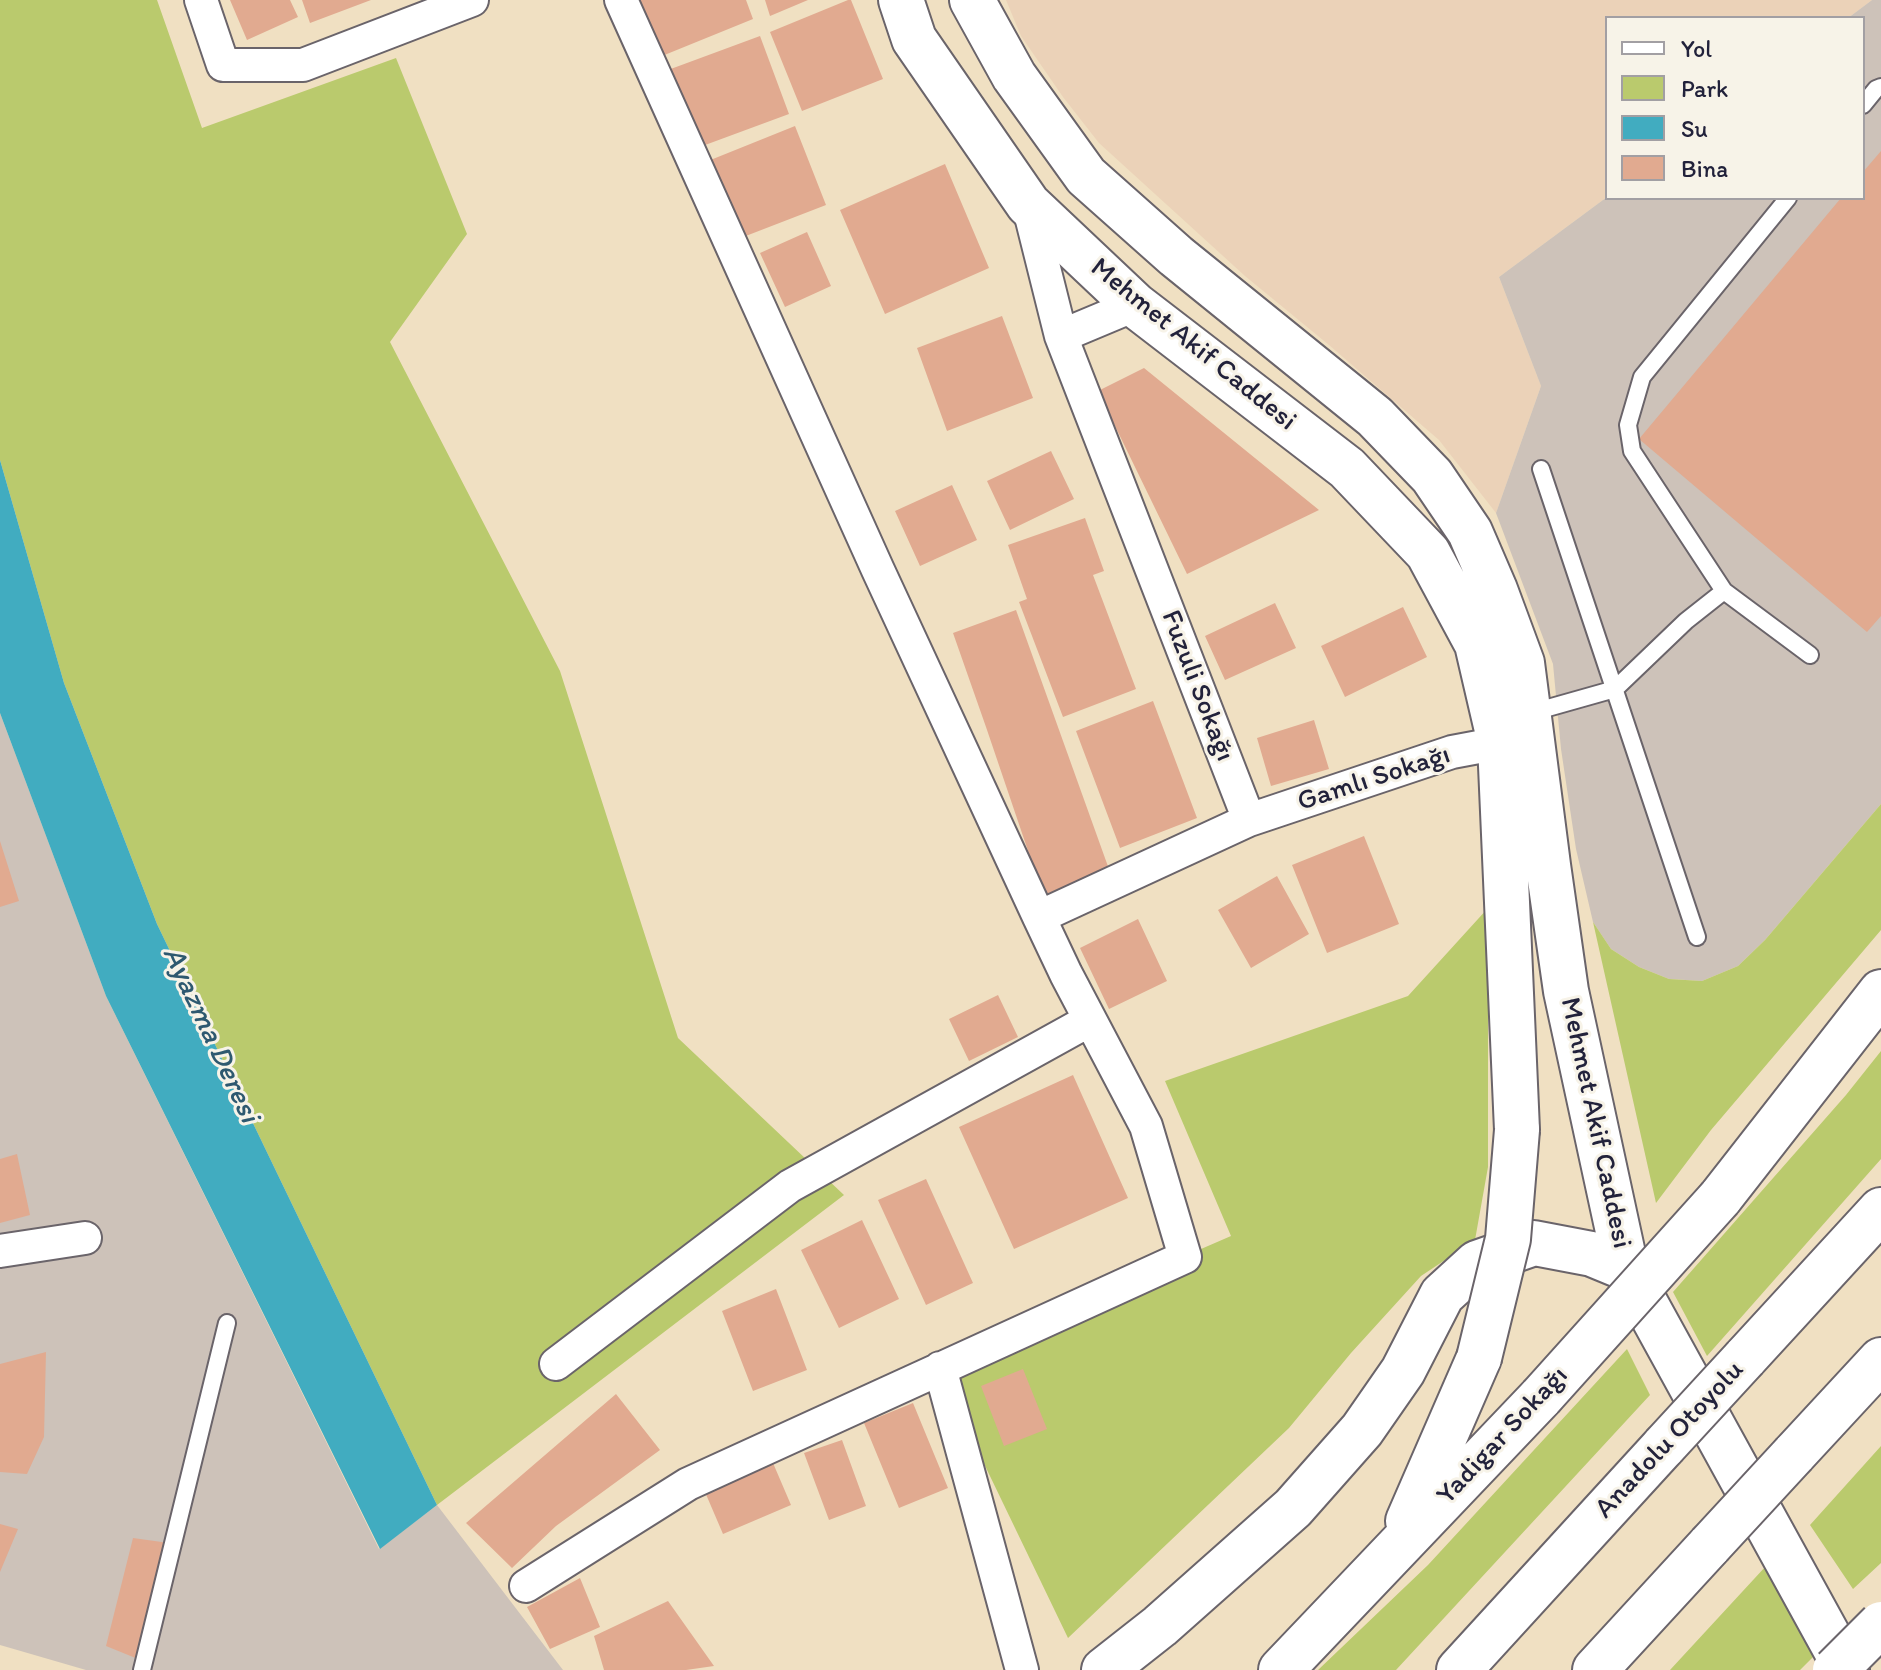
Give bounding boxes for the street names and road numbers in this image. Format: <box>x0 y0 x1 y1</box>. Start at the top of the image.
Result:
street label: Mehmet Akif Caddesi <box>1083 252 1303 438</box>
street label: Fuzuli Sokağı <box>1153 606 1241 766</box>
street label: Gamlı Sokağı <box>1293 739 1455 819</box>
street label: Mehmet Akif Caddesi <box>1552 995 1638 1251</box>
street label: Anadolu Otoyolu <box>1588 1354 1752 1526</box>
street label: Yadigar Sokağı <box>1430 1360 1576 1512</box>

